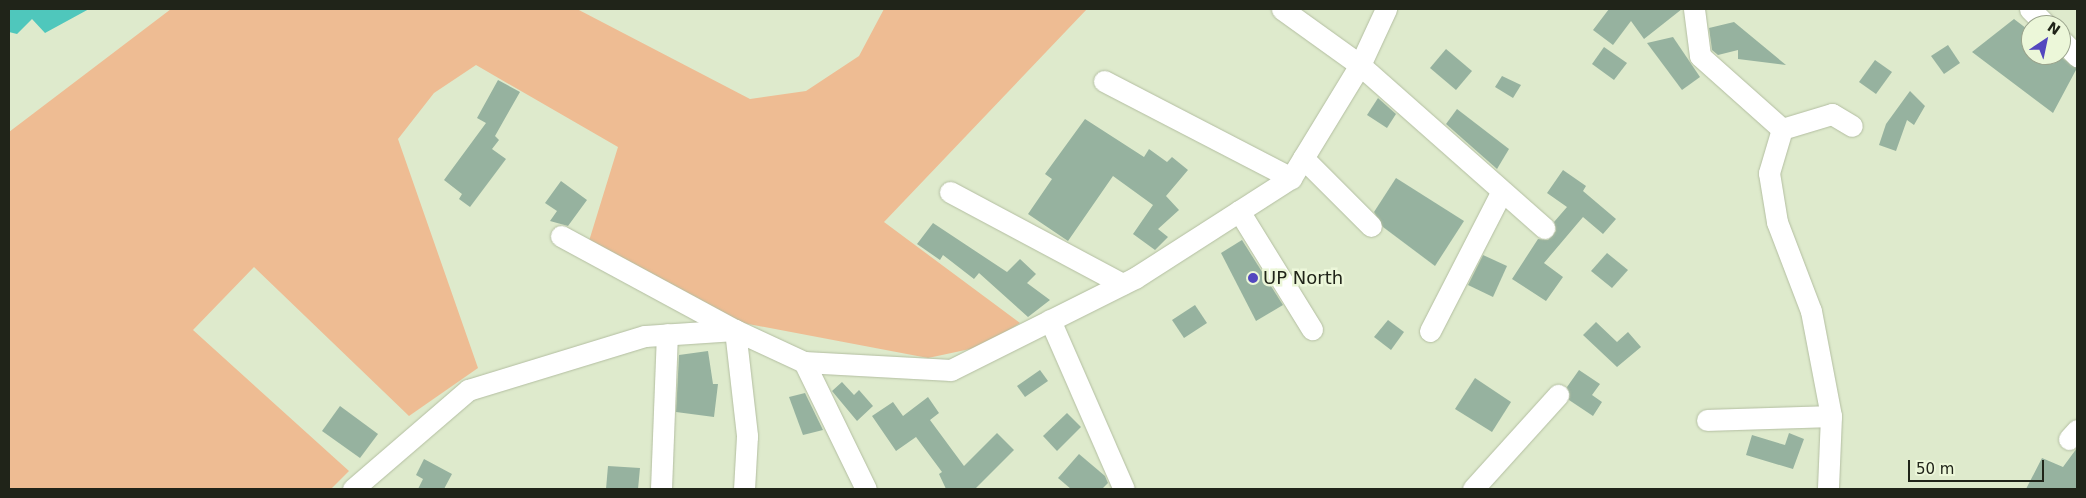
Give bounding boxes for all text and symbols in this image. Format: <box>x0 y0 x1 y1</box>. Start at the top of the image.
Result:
north arrow <box>2021 15 2071 65</box>
text: N <box>2044 18 2063 38</box>
place label: UP North <box>1263 267 1343 289</box>
marker: UP North <box>1247 272 1259 284</box>
scale bar <box>1911 450 2047 482</box>
text: 50 m <box>1916 460 1954 478</box>

